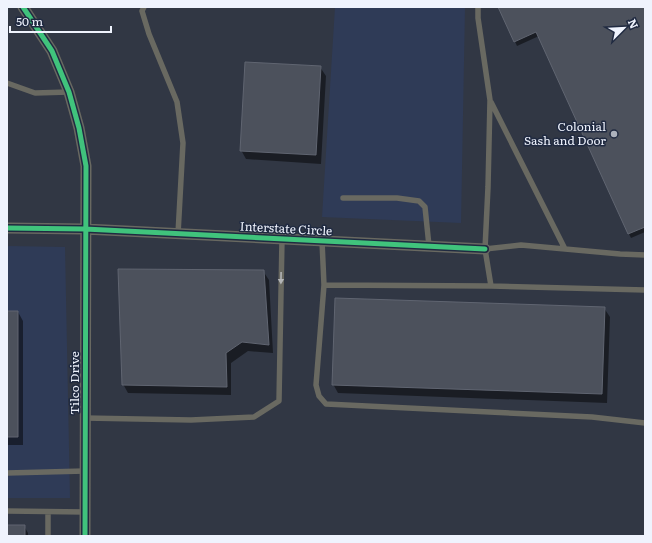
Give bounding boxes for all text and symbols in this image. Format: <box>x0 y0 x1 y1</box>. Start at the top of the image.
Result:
scale bar <box>10 8 111 34</box>
north arrow <box>604 8 644 48</box>
text: 50 m <box>16 12 43 30</box>
text: N <box>625 16 643 31</box>
place label: Colonial Sash and Door <box>524 117 606 149</box>
marker: Colonial Sash and Door <box>609 129 619 139</box>
street label: Interstate Circle <box>239 217 333 239</box>
one-way arrow <box>278 272 284 285</box>
street label: Tilco Drive <box>65 351 83 415</box>

